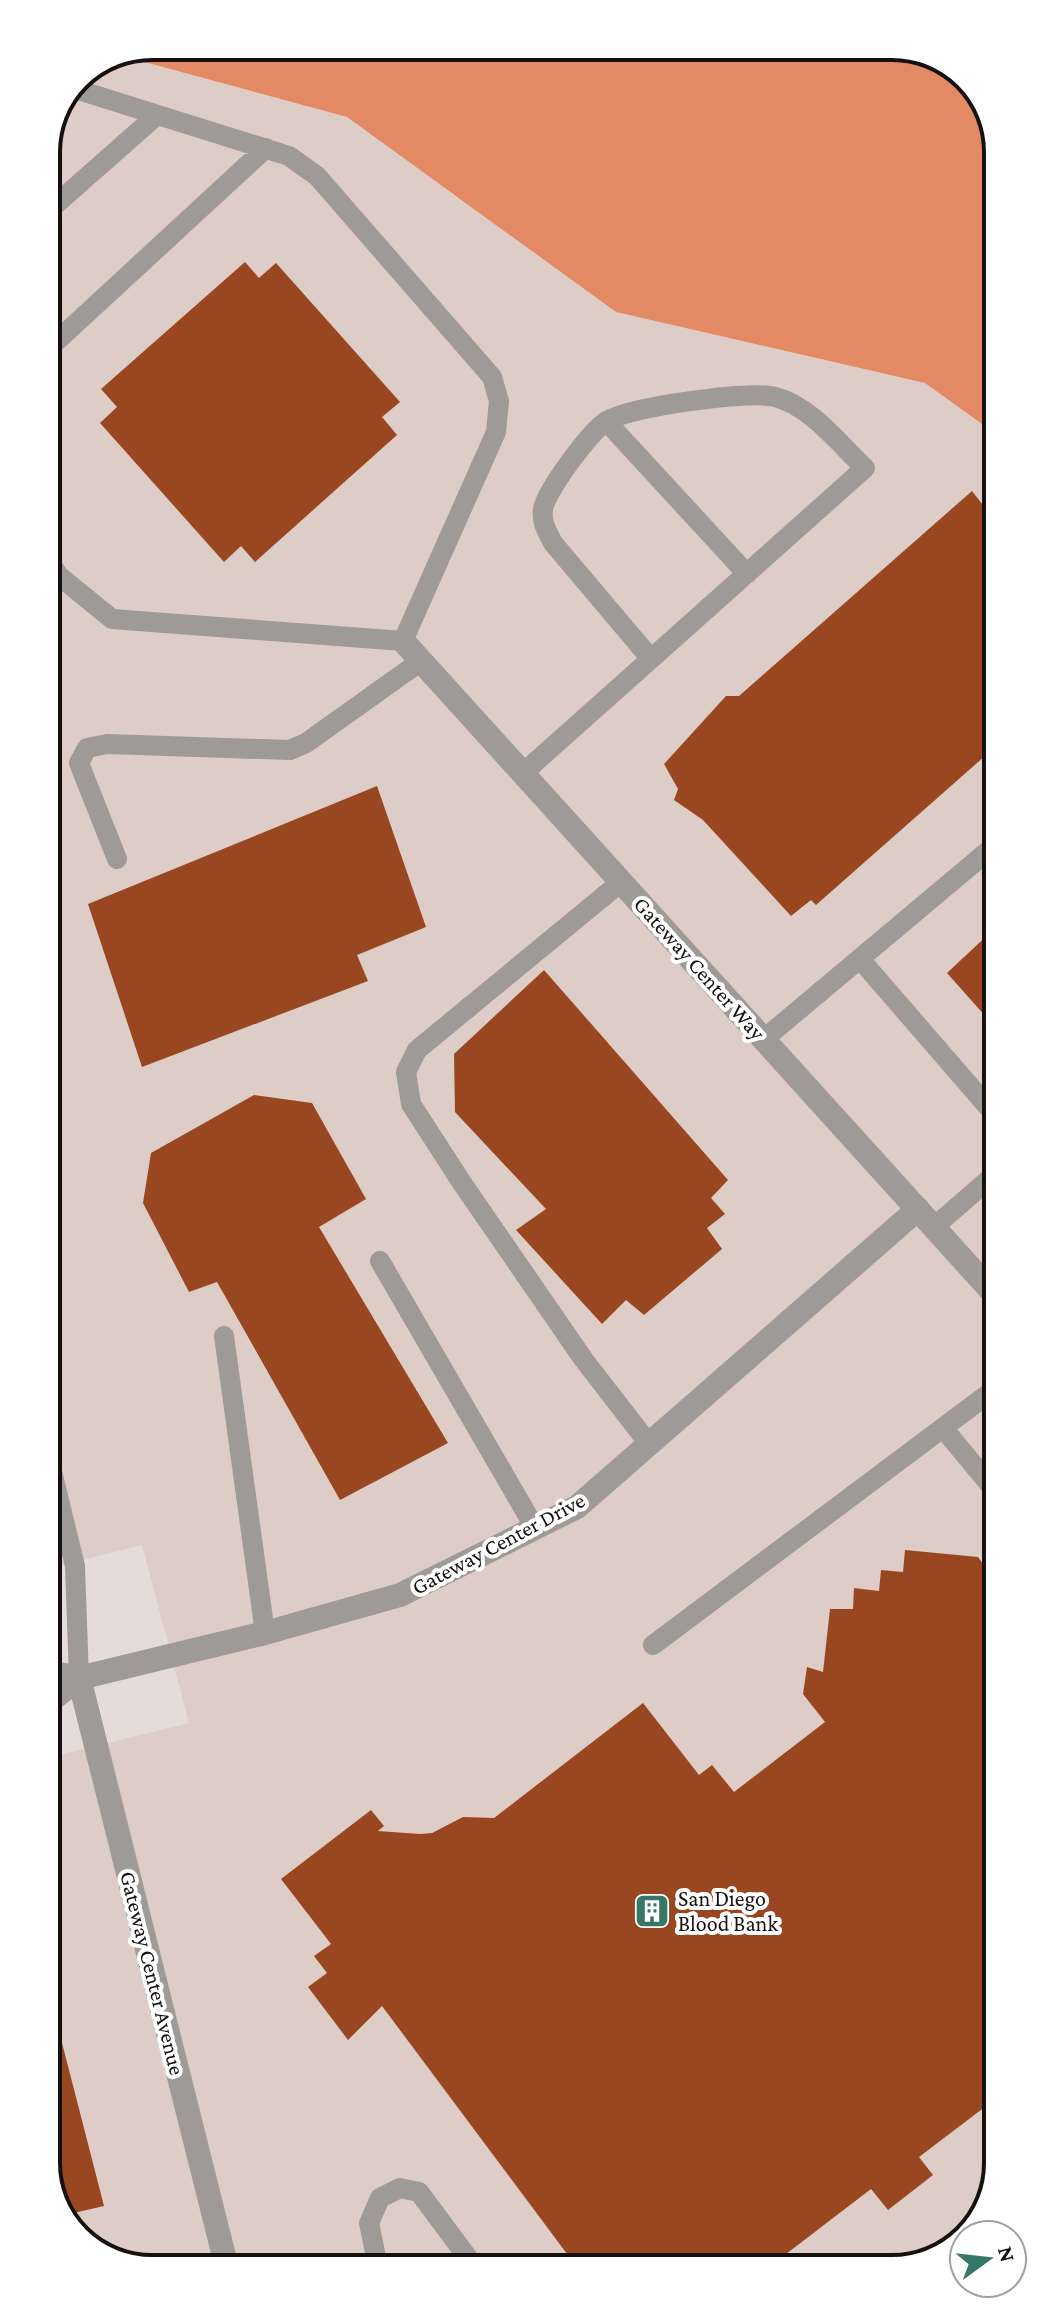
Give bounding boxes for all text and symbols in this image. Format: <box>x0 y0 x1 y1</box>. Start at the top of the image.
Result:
street label: Gateway Center Way <box>629 892 771 1046</box>
street label: Gateway Center Drive <box>408 1487 589 1600</box>
street label: Gateway Center Avenue <box>115 1869 190 2078</box>
place label: San Diego Blood Bank <box>678 1886 778 1936</box>
building icon: San Diego Blood Bank <box>633 1892 671 1930</box>
north arrow <box>948 2219 1028 2299</box>
text: N <box>993 2243 1021 2264</box>

